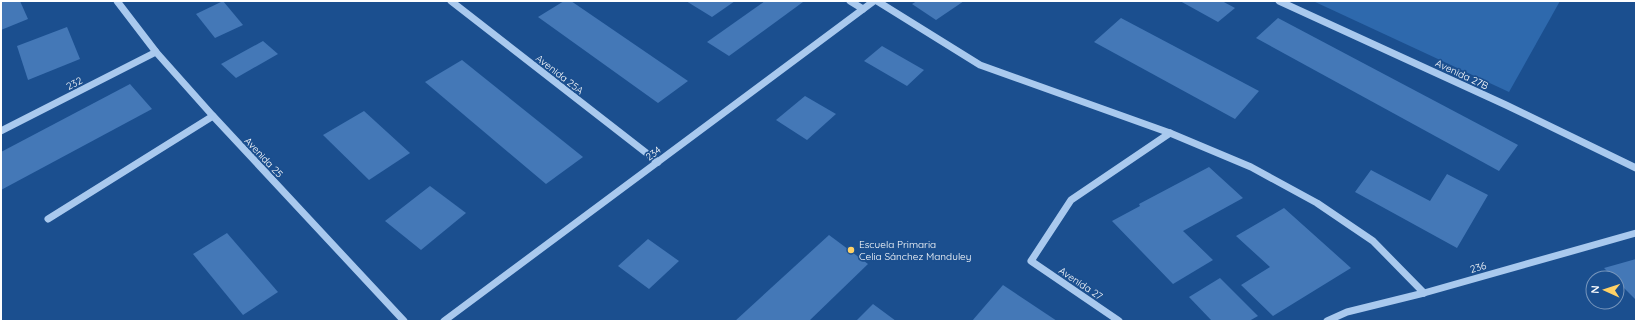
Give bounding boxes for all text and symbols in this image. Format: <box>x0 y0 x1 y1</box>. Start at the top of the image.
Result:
street label: Avenida 25A <box>533 52 587 97</box>
street label: Avenida 27B <box>1433 57 1491 93</box>
street label: 232 <box>64 74 85 93</box>
street label: Avenida 25 <box>242 134 286 180</box>
street label: 234 <box>643 143 664 163</box>
place label: Escuela Primaria Celia Sánchez Manduley <box>859 238 971 263</box>
marker: Escuela Primaria Celia Sánchez Manduley <box>846 245 856 255</box>
street label: 236 <box>1469 259 1488 276</box>
street label: Avenida 27 <box>1056 264 1105 303</box>
north arrow <box>1585 270 1625 310</box>
text: N <box>1588 285 1602 294</box>

